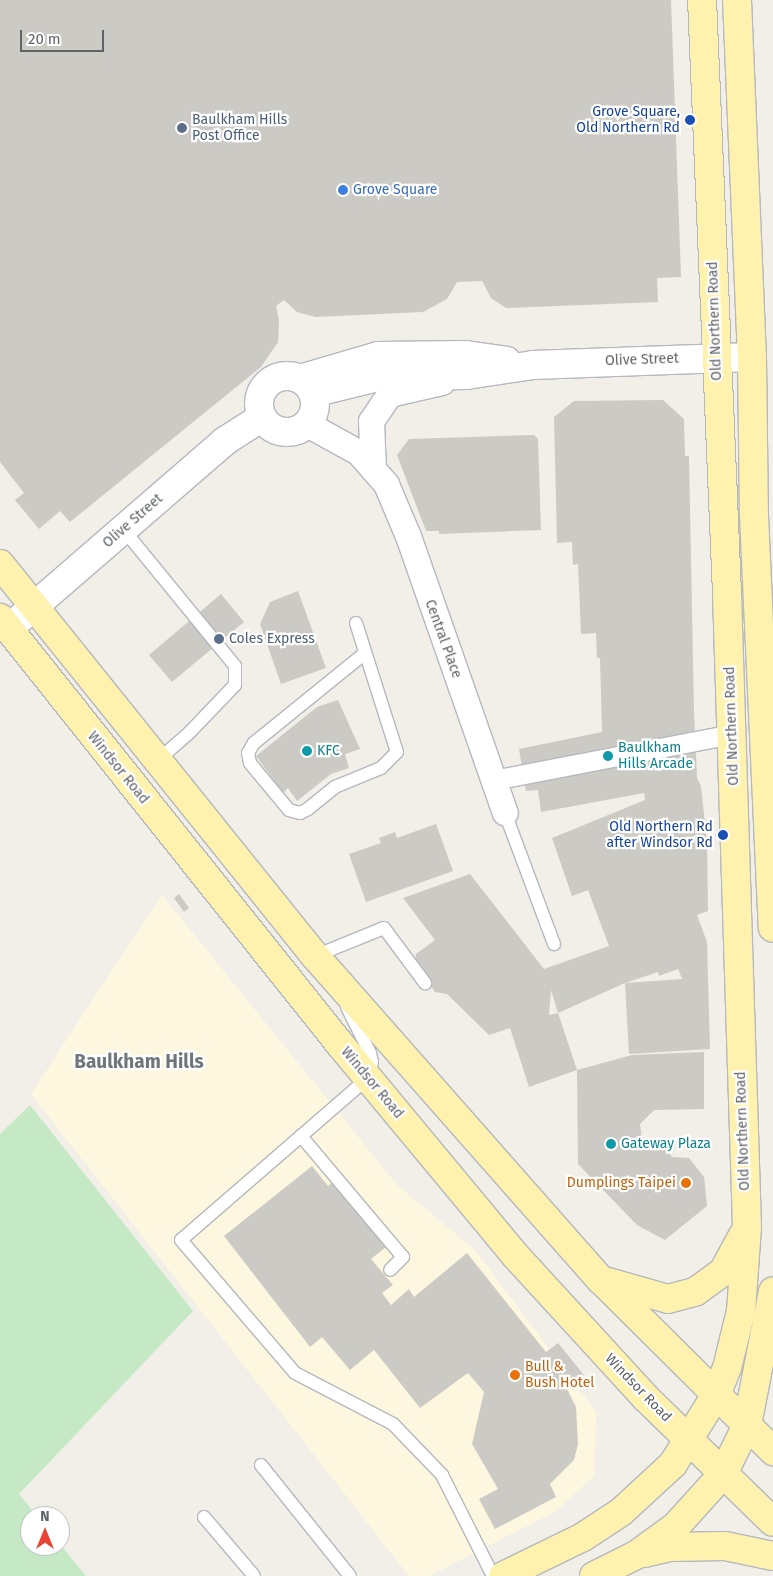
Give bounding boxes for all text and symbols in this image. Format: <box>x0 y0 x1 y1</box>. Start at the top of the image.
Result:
scale bar <box>22 20 106 52</box>
text: 20 m <box>28 30 61 48</box>
place label: Grove Square, Old Northern Rd <box>576 104 680 136</box>
place label: Baulkham Hills Post Office <box>192 112 287 144</box>
marker: Grove Square, Old Northern Rd <box>684 114 696 126</box>
marker: Baulkham Hills Post Office <box>176 122 188 134</box>
place label: Grove Square <box>353 182 437 198</box>
marker: Grove Square <box>337 184 349 196</box>
street label: Old Northern Road <box>705 261 725 381</box>
street label: Olive Street <box>605 350 679 370</box>
street label: Olive Street <box>100 490 166 552</box>
street label: Central Place <box>421 597 465 681</box>
place label: Coles Express <box>229 631 315 647</box>
marker: Coles Express <box>213 633 225 645</box>
street label: Old Northern Road <box>722 666 742 786</box>
street label: Windsor Road <box>84 728 152 808</box>
place label: Baulkham Hills Arcade <box>618 740 693 772</box>
place label: KFC <box>317 743 340 759</box>
marker: KFC <box>301 745 313 757</box>
marker: Baulkham Hills Arcade <box>602 750 614 762</box>
place label: Old Northern Rd after Windsor Rd <box>607 819 713 852</box>
marker: Old Northern Rd after Windsor Rd <box>717 829 729 841</box>
street label: Windsor Road <box>337 1044 407 1122</box>
district label: Baulkham Hills <box>74 1051 204 1073</box>
street label: Old Northern Road <box>733 1071 753 1191</box>
place label: Gateway Plaza <box>621 1136 711 1152</box>
marker: Gateway Plaza <box>605 1138 617 1150</box>
place label: Dumplings Taipei <box>567 1175 676 1191</box>
marker: Dumplings Taipei <box>680 1177 692 1189</box>
street label: Windsor Road <box>601 1350 675 1426</box>
place label: Bull & Bush Hotel <box>525 1359 594 1391</box>
marker: Bull & Bush Hotel <box>509 1369 521 1381</box>
north arrow <box>20 1506 70 1556</box>
text: N <box>40 1508 50 1525</box>

